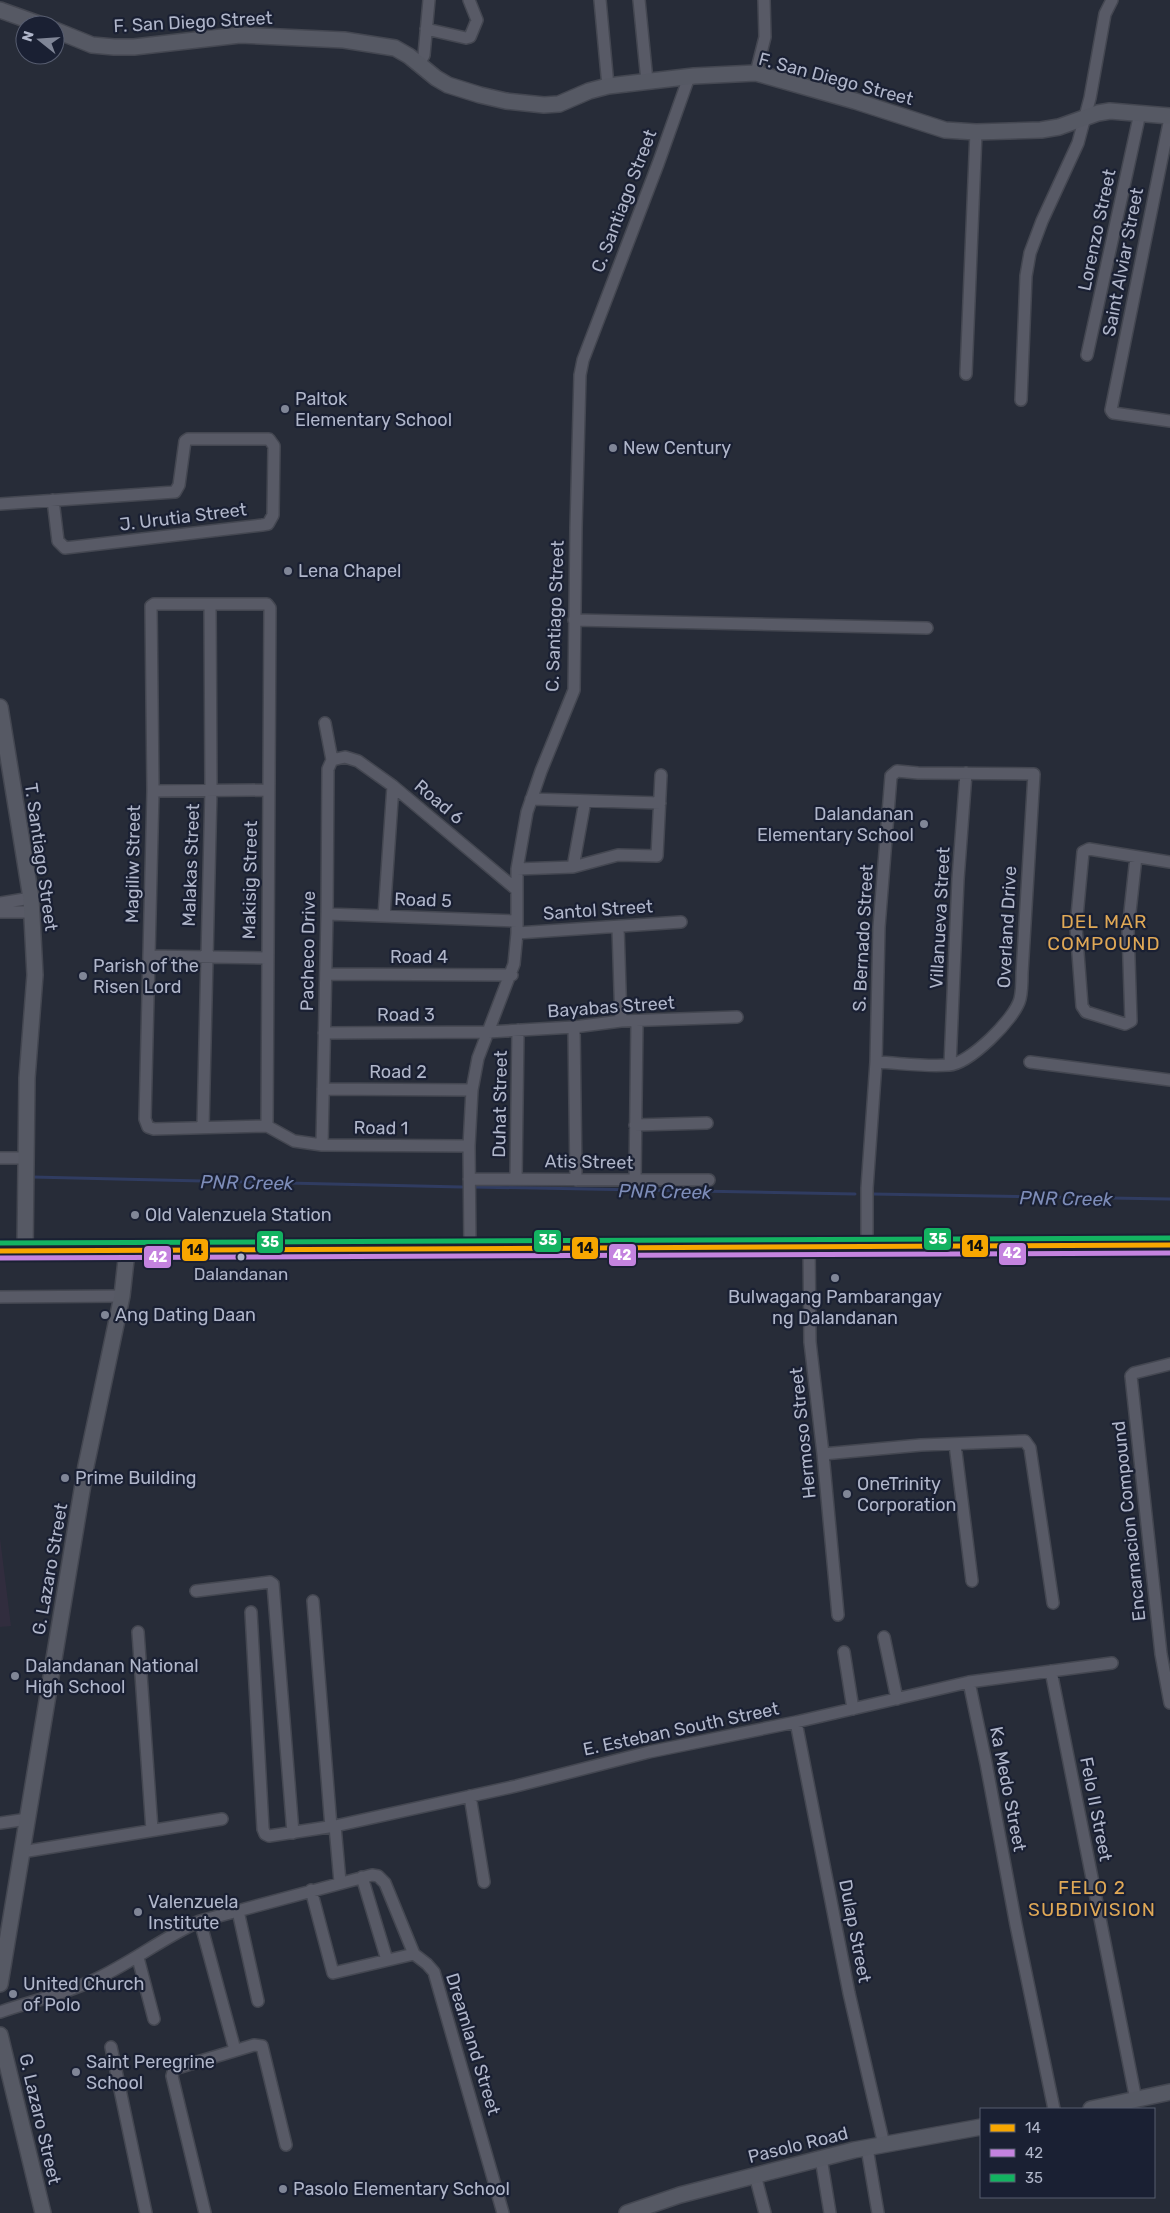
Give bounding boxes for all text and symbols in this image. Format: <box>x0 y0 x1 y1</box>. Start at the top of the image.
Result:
street label: F. San Diego Street <box>113 7 273 37</box>
north arrow <box>15 15 65 65</box>
text: N <box>18 29 38 44</box>
street label: F. San Diego Street <box>756 48 916 110</box>
street label: C. Santiago Street <box>587 126 661 276</box>
street label: Lorenzo Street <box>1073 167 1121 293</box>
street label: Saint Alviar Street <box>1098 186 1148 338</box>
place label: Paltok Elementary School <box>295 388 452 431</box>
marker: Paltok Elementary School <box>279 403 291 415</box>
place label: New Century <box>623 437 731 459</box>
marker: New Century <box>607 442 619 454</box>
street label: J. Urutia Street <box>118 498 248 536</box>
street label: C. Santiago Street <box>541 540 569 692</box>
place label: Lena Chapel <box>298 560 401 582</box>
marker: Lena Chapel <box>282 565 294 577</box>
street label: Road 6 <box>410 775 468 829</box>
street label: T. Santiago Street <box>20 782 62 932</box>
street label: Malakas Street <box>178 803 204 927</box>
place label: Dalandanan Elementary School <box>757 803 914 846</box>
street label: Magiliw Street <box>121 805 145 923</box>
marker: Dalandanan Elementary School <box>918 818 930 830</box>
street label: Makisig Street <box>238 821 262 939</box>
street label: Villanueva Street <box>925 846 955 990</box>
street label: S. Bernado Street <box>848 864 878 1012</box>
street label: Overland Drive <box>993 865 1021 989</box>
street label: Road 5 <box>394 888 452 912</box>
street label: Pacheco Drive <box>296 891 320 1011</box>
street label: Santol Street <box>542 895 654 925</box>
district label: DEL MAR COMPOUND <box>1047 910 1161 955</box>
street label: Road 4 <box>390 946 448 968</box>
place label: Parish of the Risen Lord <box>93 955 199 998</box>
marker: Parish of the Risen Lord <box>77 970 89 982</box>
street label: Bayabas Street <box>547 992 675 1022</box>
street label: Road 3 <box>377 1004 435 1026</box>
street label: Duhat Street <box>488 1050 512 1158</box>
street label: Road 2 <box>369 1061 427 1083</box>
street label: Road 1 <box>353 1117 409 1139</box>
street label: Atis Street <box>545 1150 633 1174</box>
water label: PNR Creek <box>200 1170 294 1195</box>
water label: PNR Creek <box>618 1179 712 1204</box>
water label: PNR Creek <box>1019 1186 1113 1211</box>
place label: Old Valenzuela Station <box>145 1204 332 1226</box>
marker: Old Valenzuela Station <box>129 1209 141 1221</box>
line badge: 35 <box>923 1227 952 1251</box>
line badge: 35 <box>533 1229 562 1253</box>
line badge: 35 <box>256 1230 284 1254</box>
text: 35 <box>929 1231 947 1248</box>
text: 35 <box>539 1232 557 1249</box>
text: 35 <box>261 1234 279 1251</box>
line badge: 14 <box>961 1234 989 1258</box>
line badge: 14 <box>571 1236 599 1260</box>
line badge: 14 <box>181 1238 209 1262</box>
text: 14 <box>967 1238 984 1255</box>
text: 14 <box>577 1240 594 1257</box>
text: 14 <box>187 1242 204 1259</box>
line badge: 42 <box>998 1242 1027 1266</box>
line badge: 42 <box>608 1243 637 1267</box>
line badge: 42 <box>143 1245 172 1269</box>
text: 42 <box>1003 1245 1021 1262</box>
text: 42 <box>613 1247 631 1264</box>
text: 42 <box>149 1249 167 1266</box>
marker: Dalandanan <box>236 1252 246 1262</box>
place label: Dalandanan <box>194 1264 288 1284</box>
marker: Bulwagang Pambarangay ng Dalandanan <box>829 1272 841 1284</box>
place label: Bulwagang Pambarangay ng Dalandanan <box>728 1286 942 1329</box>
place label: Ang Dating Daan <box>115 1304 256 1326</box>
marker: Ang Dating Daan <box>99 1309 111 1321</box>
street label: Hermoso Street <box>785 1366 821 1500</box>
street label: Encarnacion Compound <box>1108 1420 1150 1622</box>
place label: Prime Building <box>75 1467 197 1489</box>
marker: Prime Building <box>59 1472 71 1484</box>
place label: OneTrinity Corporation <box>857 1473 956 1516</box>
marker: OneTrinity Corporation <box>841 1488 853 1500</box>
street label: G. Lazaro Street <box>28 1501 72 1637</box>
place label: Dalandanan National High School <box>25 1655 199 1698</box>
marker: Dalandanan National High School <box>9 1670 21 1682</box>
street label: E. Esteban South Street <box>581 1697 781 1761</box>
street label: Ka Medo Street <box>985 1725 1031 1853</box>
street label: Felo II Street <box>1075 1755 1117 1863</box>
district label: FELO 2 SUBDIVISION <box>1028 1876 1156 1921</box>
street label: Dulap Street <box>834 1877 876 1985</box>
place label: Valenzuela Institute <box>148 1891 238 1934</box>
marker: Valenzuela Institute <box>132 1906 144 1918</box>
street label: Dreamland Street <box>441 1970 505 2118</box>
place label: United Church of Polo <box>23 1973 144 2016</box>
marker: United Church of Polo <box>7 1988 19 2000</box>
street label: G. Lazaro Street <box>14 2051 66 2187</box>
place label: Saint Peregrine School <box>86 2051 215 2094</box>
marker: Saint Peregrine School <box>70 2066 82 2078</box>
legend <box>980 2108 1155 2198</box>
text: 14 <box>1025 2119 1041 2137</box>
street label: Pasolo Road <box>746 2122 850 2168</box>
text: 42 <box>1025 2144 1043 2162</box>
text: 35 <box>1025 2169 1043 2187</box>
place label: Pasolo Elementary School <box>293 2178 510 2200</box>
marker: Pasolo Elementary School <box>277 2183 289 2195</box>

